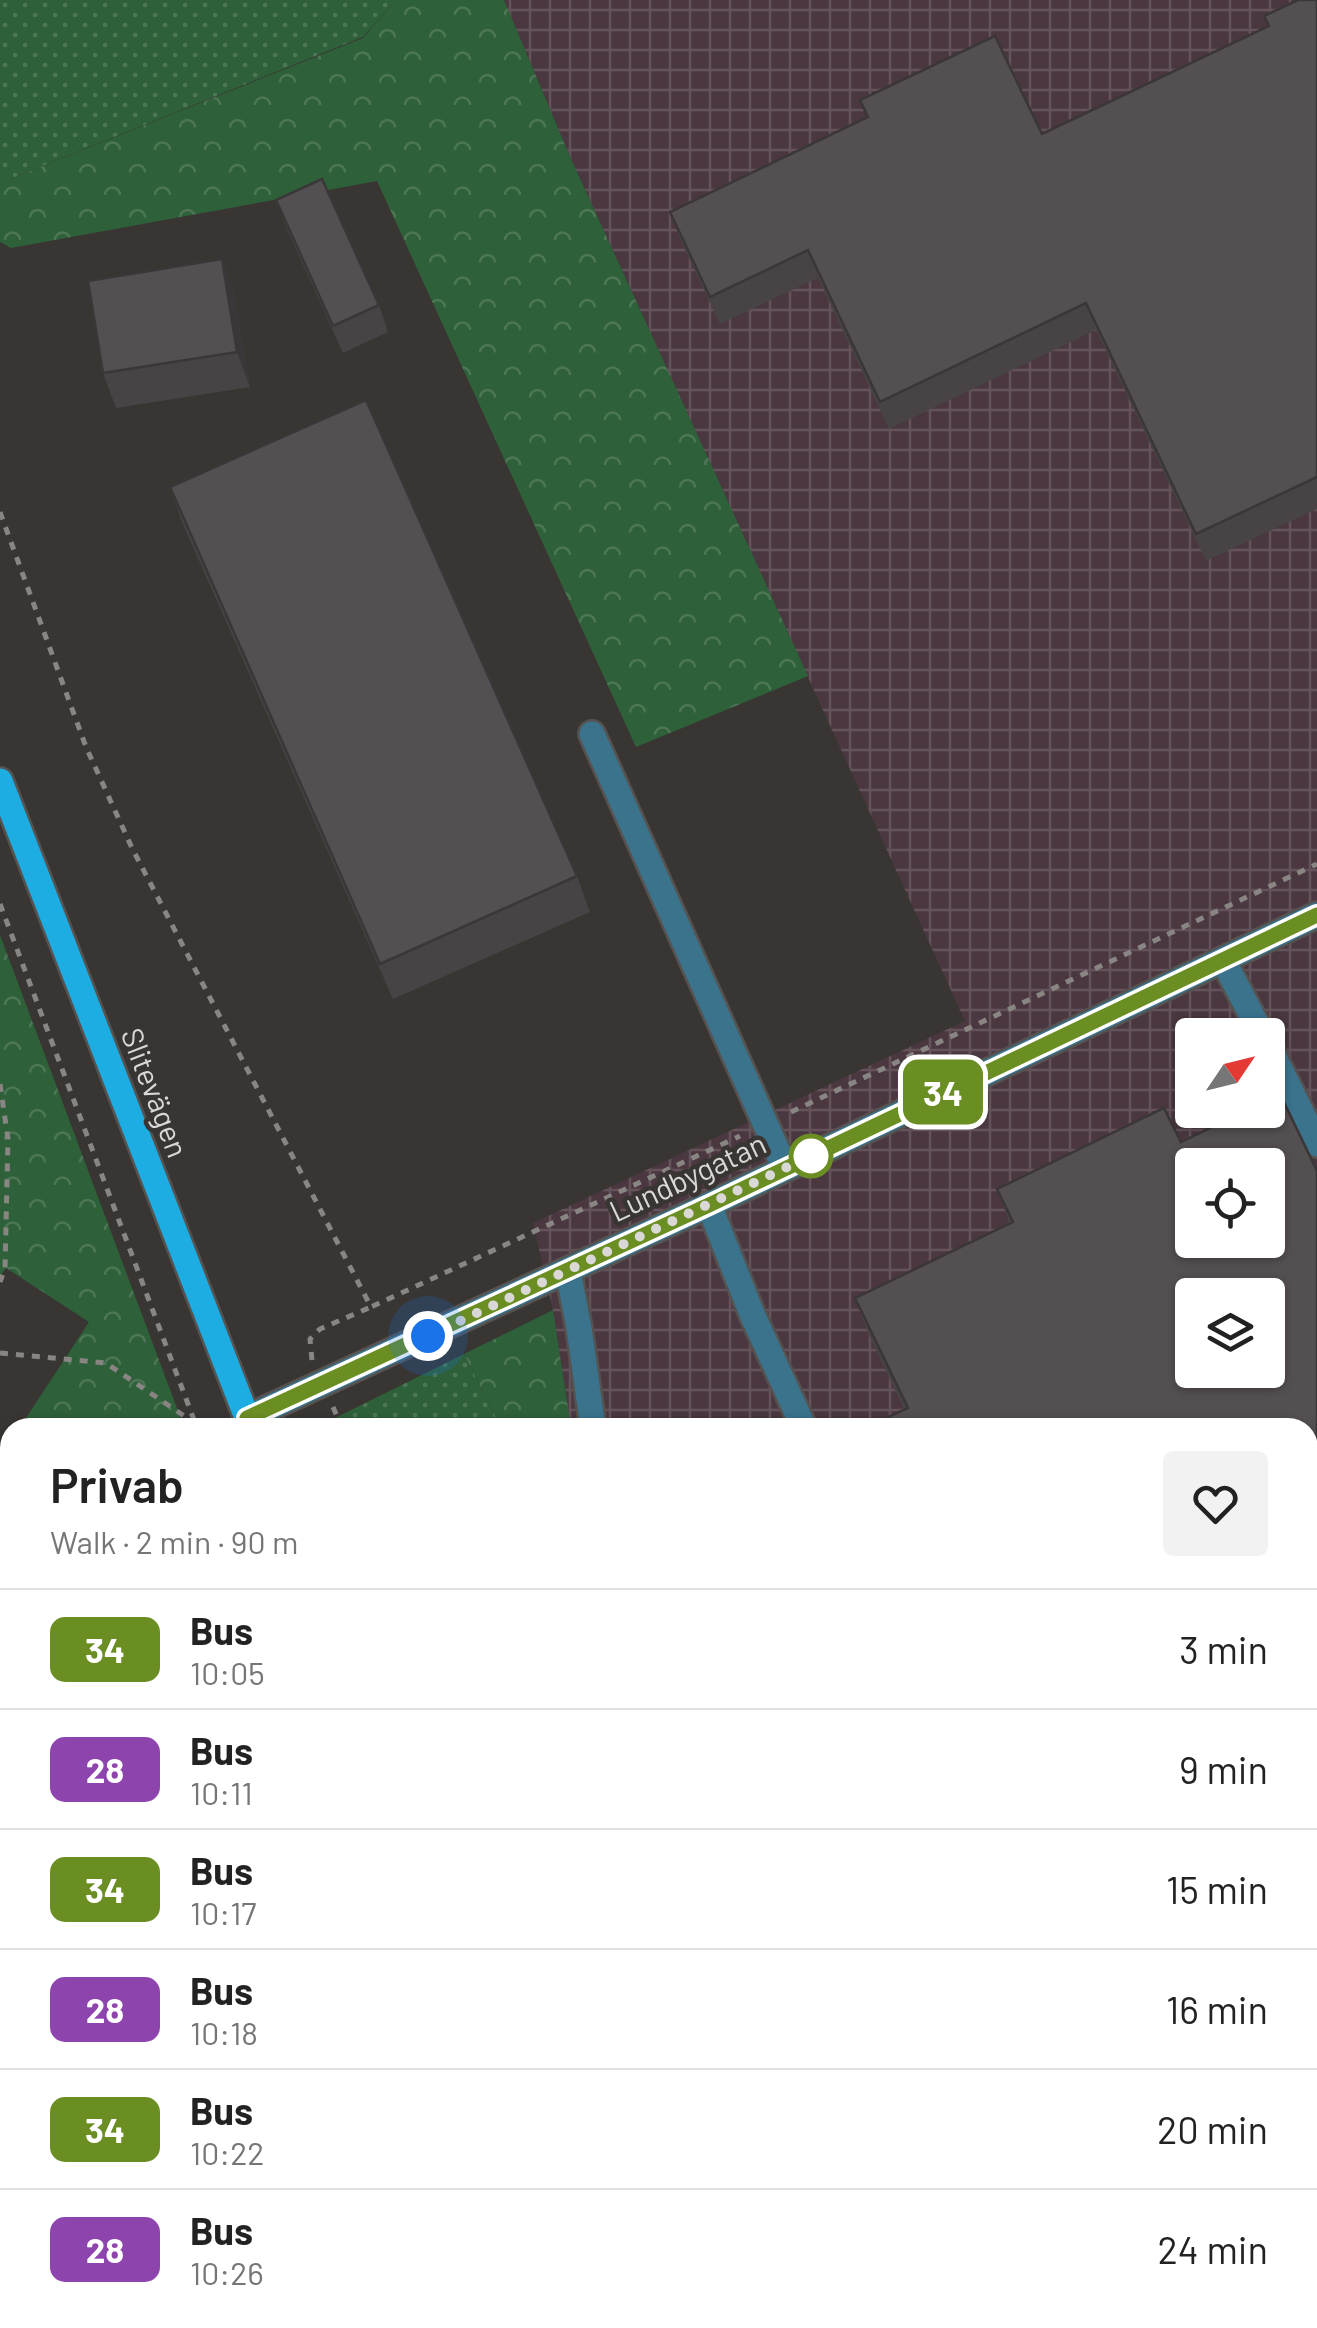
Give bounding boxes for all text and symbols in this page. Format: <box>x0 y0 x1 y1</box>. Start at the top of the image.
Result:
north arrow <box>1175 1018 1285 1128</box>
map controls <box>1175 1018 1285 1388</box>
street label: Slitevägen <box>115 1023 197 1162</box>
line badge: 34 <box>898 1060 988 1124</box>
text: 34 <box>923 1071 963 1113</box>
street label: Lundbygatan <box>603 1124 771 1228</box>
unlabelled marker <box>790 1135 832 1177</box>
button: locate <box>1175 1148 1285 1258</box>
button: layers <box>1175 1278 1285 1388</box>
your location <box>403 1311 453 1361</box>
button: heart <box>1163 1451 1268 1556</box>
text: Privab <box>50 1455 184 1513</box>
text: Walk · 2 min · 90 m <box>50 1522 298 1560</box>
text: Bus <box>190 1607 253 1653</box>
text: 3 min <box>1179 1626 1268 1672</box>
text: 34 <box>85 1628 125 1670</box>
text: 10:05 <box>190 1653 265 1691</box>
text: Bus <box>190 1727 253 1773</box>
text: 9 min <box>1179 1746 1268 1792</box>
text: 28 <box>86 1748 124 1790</box>
text: 10:11 <box>190 1773 253 1811</box>
text: Bus <box>190 1847 253 1893</box>
text: 15 min <box>1166 1866 1268 1912</box>
text: 34 <box>85 1868 125 1910</box>
text: 10:17 <box>190 1893 256 1931</box>
text: Bus <box>190 1967 253 2013</box>
text: 16 min <box>1166 1986 1268 2032</box>
text: 28 <box>86 1988 124 2030</box>
text: 10:18 <box>190 2013 258 2051</box>
text: Bus <box>190 2087 253 2133</box>
text: 20 min <box>1157 2106 1268 2152</box>
text: 34 <box>85 2108 125 2150</box>
text: 10:22 <box>190 2133 264 2171</box>
text: Bus <box>190 2207 253 2253</box>
text: 24 min <box>1157 2226 1268 2272</box>
text: 28 <box>86 2228 124 2270</box>
text: 10:26 <box>190 2253 264 2291</box>

